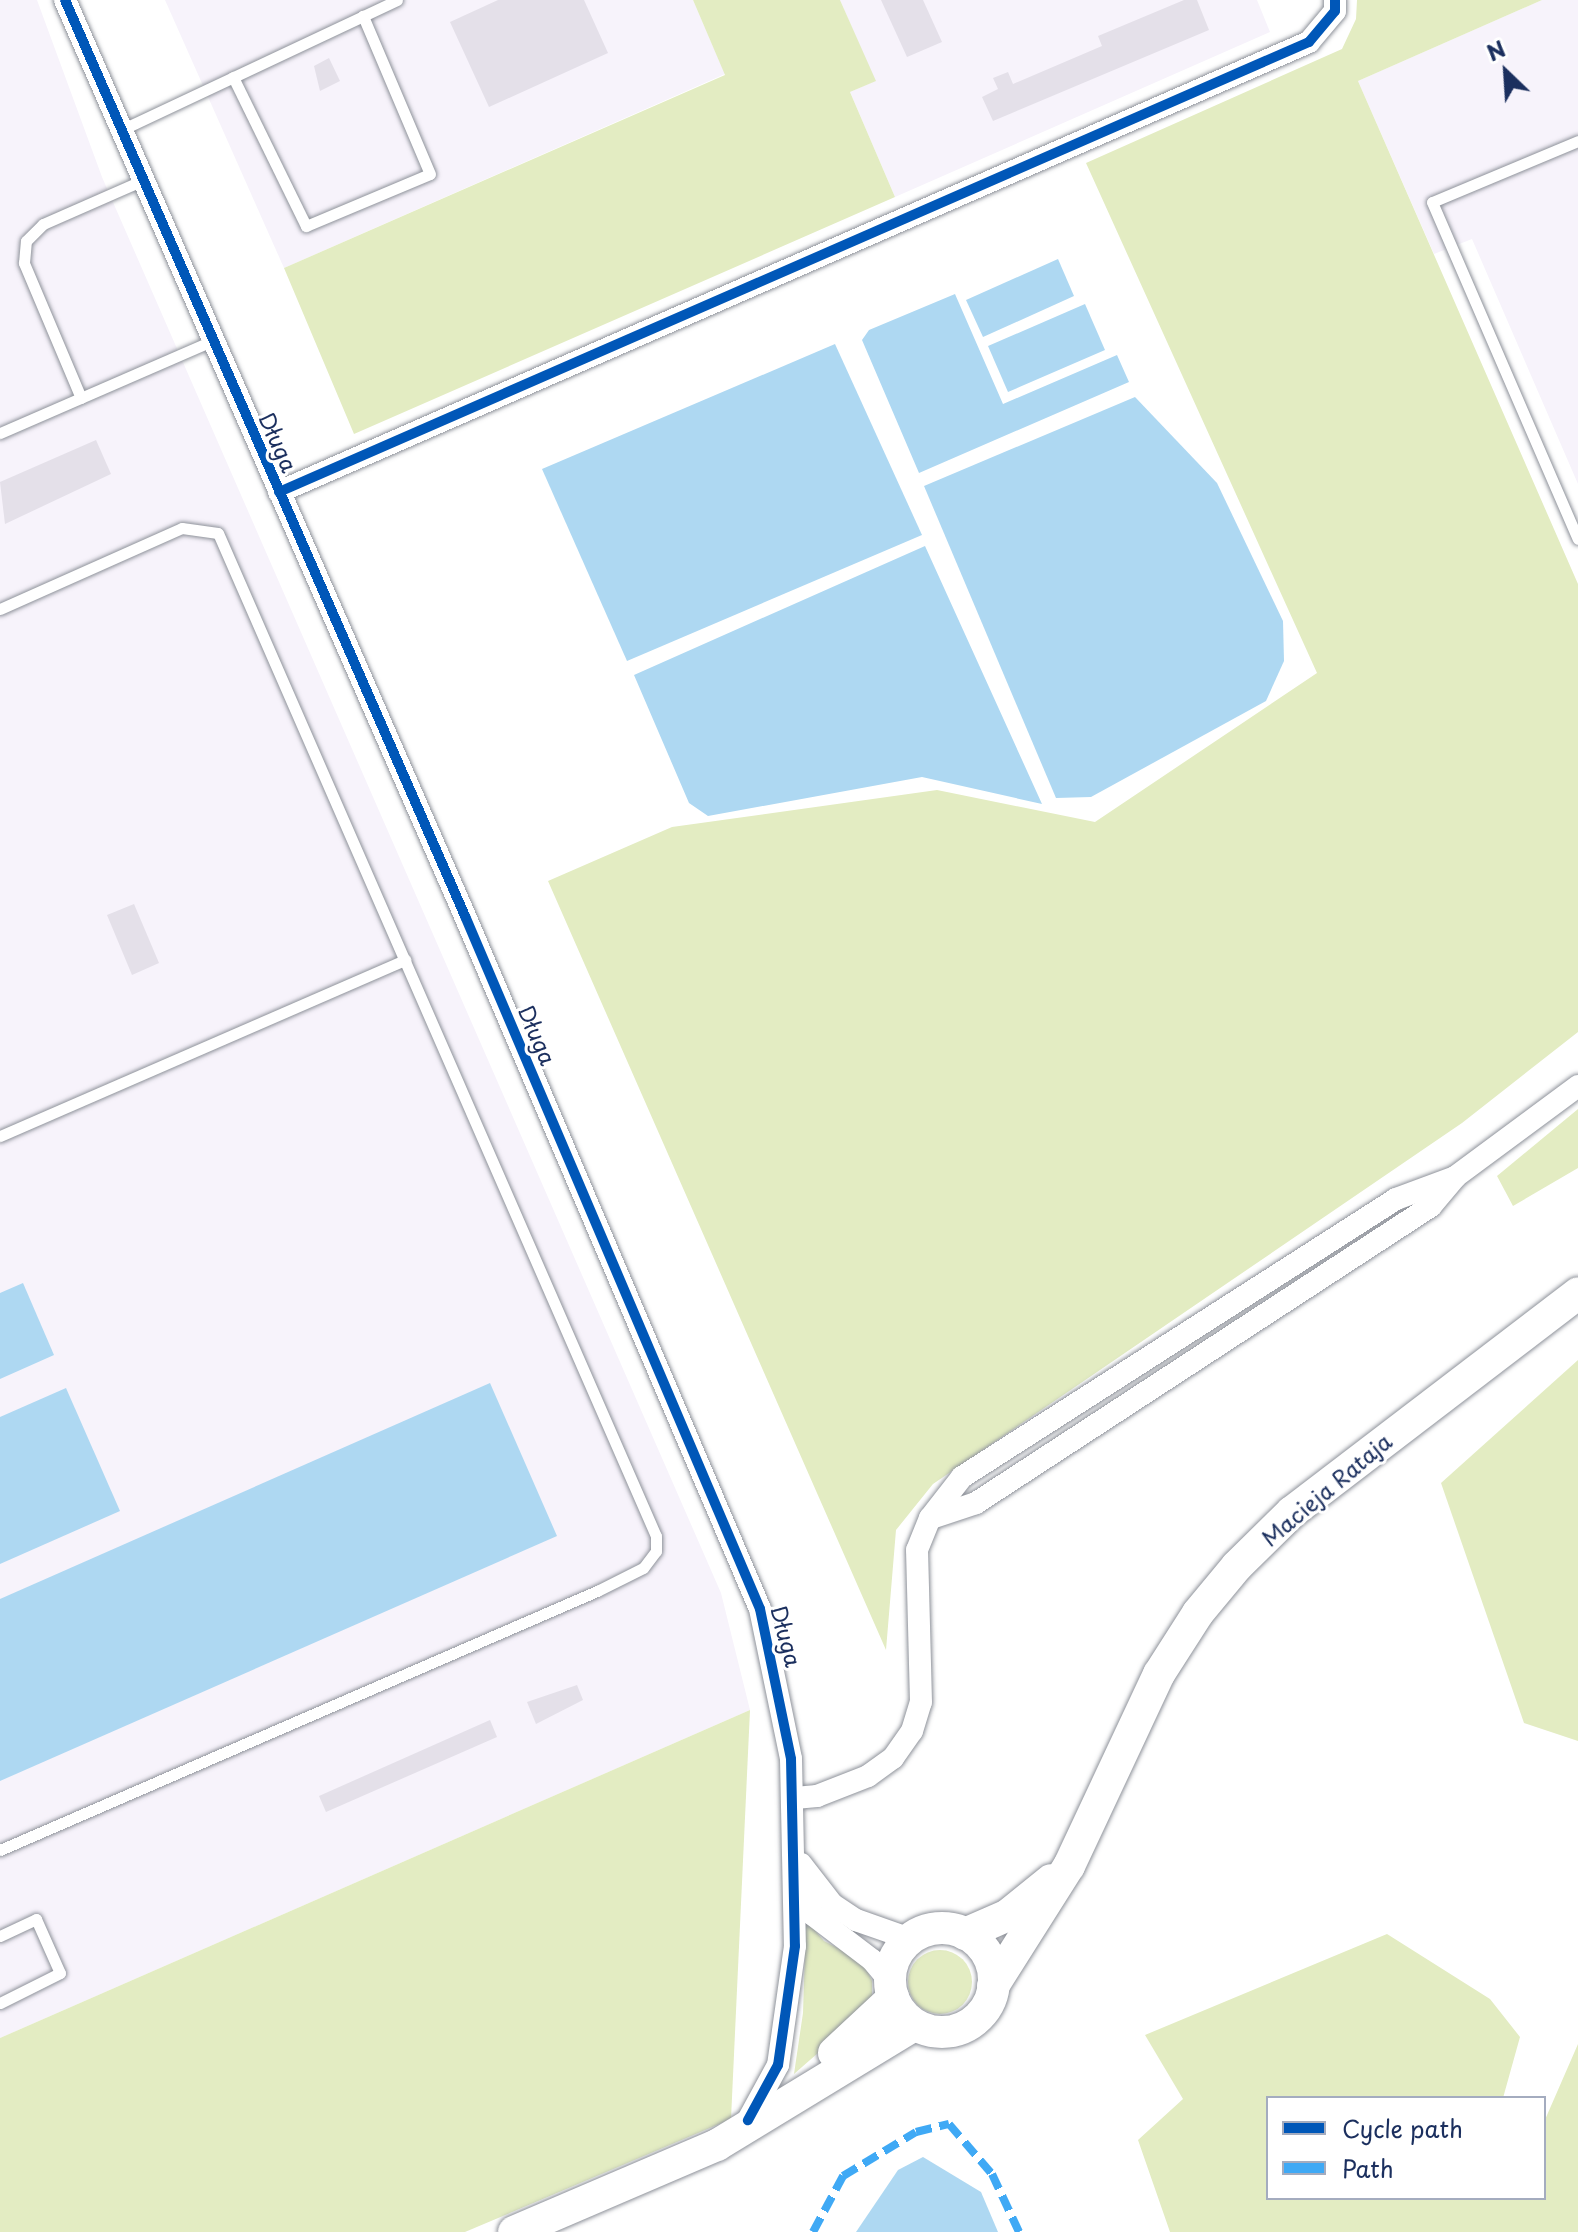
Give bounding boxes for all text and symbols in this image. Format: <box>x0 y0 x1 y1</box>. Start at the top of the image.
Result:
text: N <box>1481 31 1511 68</box>
north arrow <box>1466 32 1546 112</box>
street label: Długa <box>254 408 304 476</box>
street label: Długa <box>514 1001 562 1069</box>
street label: Macieja Rataja <box>1256 1427 1396 1551</box>
street label: Długa <box>766 1603 808 1669</box>
legend <box>1266 2096 1546 2200</box>
text: Cycle path <box>1342 2110 1463 2146</box>
text: Path <box>1342 2150 1394 2186</box>

